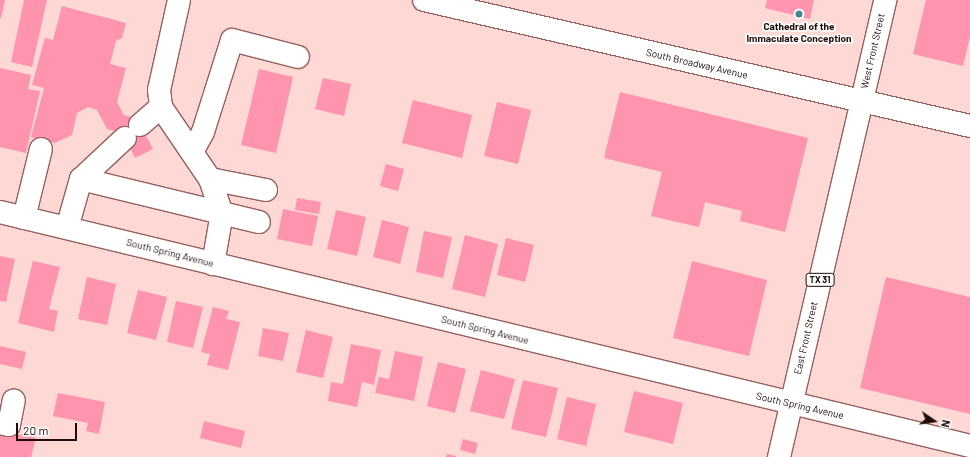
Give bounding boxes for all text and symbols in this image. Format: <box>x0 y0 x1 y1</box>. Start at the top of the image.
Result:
marker: Cathedral of the Immaculate Conception <box>794 9 804 19</box>
street label: West Front Street <box>859 12 887 90</box>
place label: Cathedral of the Immaculate Conception <box>746 20 852 44</box>
street label: South Broadway Avenue <box>645 46 749 82</box>
street label: South Spring Avenue <box>125 236 215 270</box>
road number: TX 31 <box>805 273 835 287</box>
street label: East Front Street <box>792 300 820 376</box>
street label: South Spring Avenue <box>440 313 530 347</box>
street label: South Spring Avenue <box>755 390 845 422</box>
north arrow <box>914 401 954 441</box>
scale bar <box>18 415 79 441</box>
text: N <box>939 419 953 429</box>
text: 20 m <box>23 423 49 437</box>

